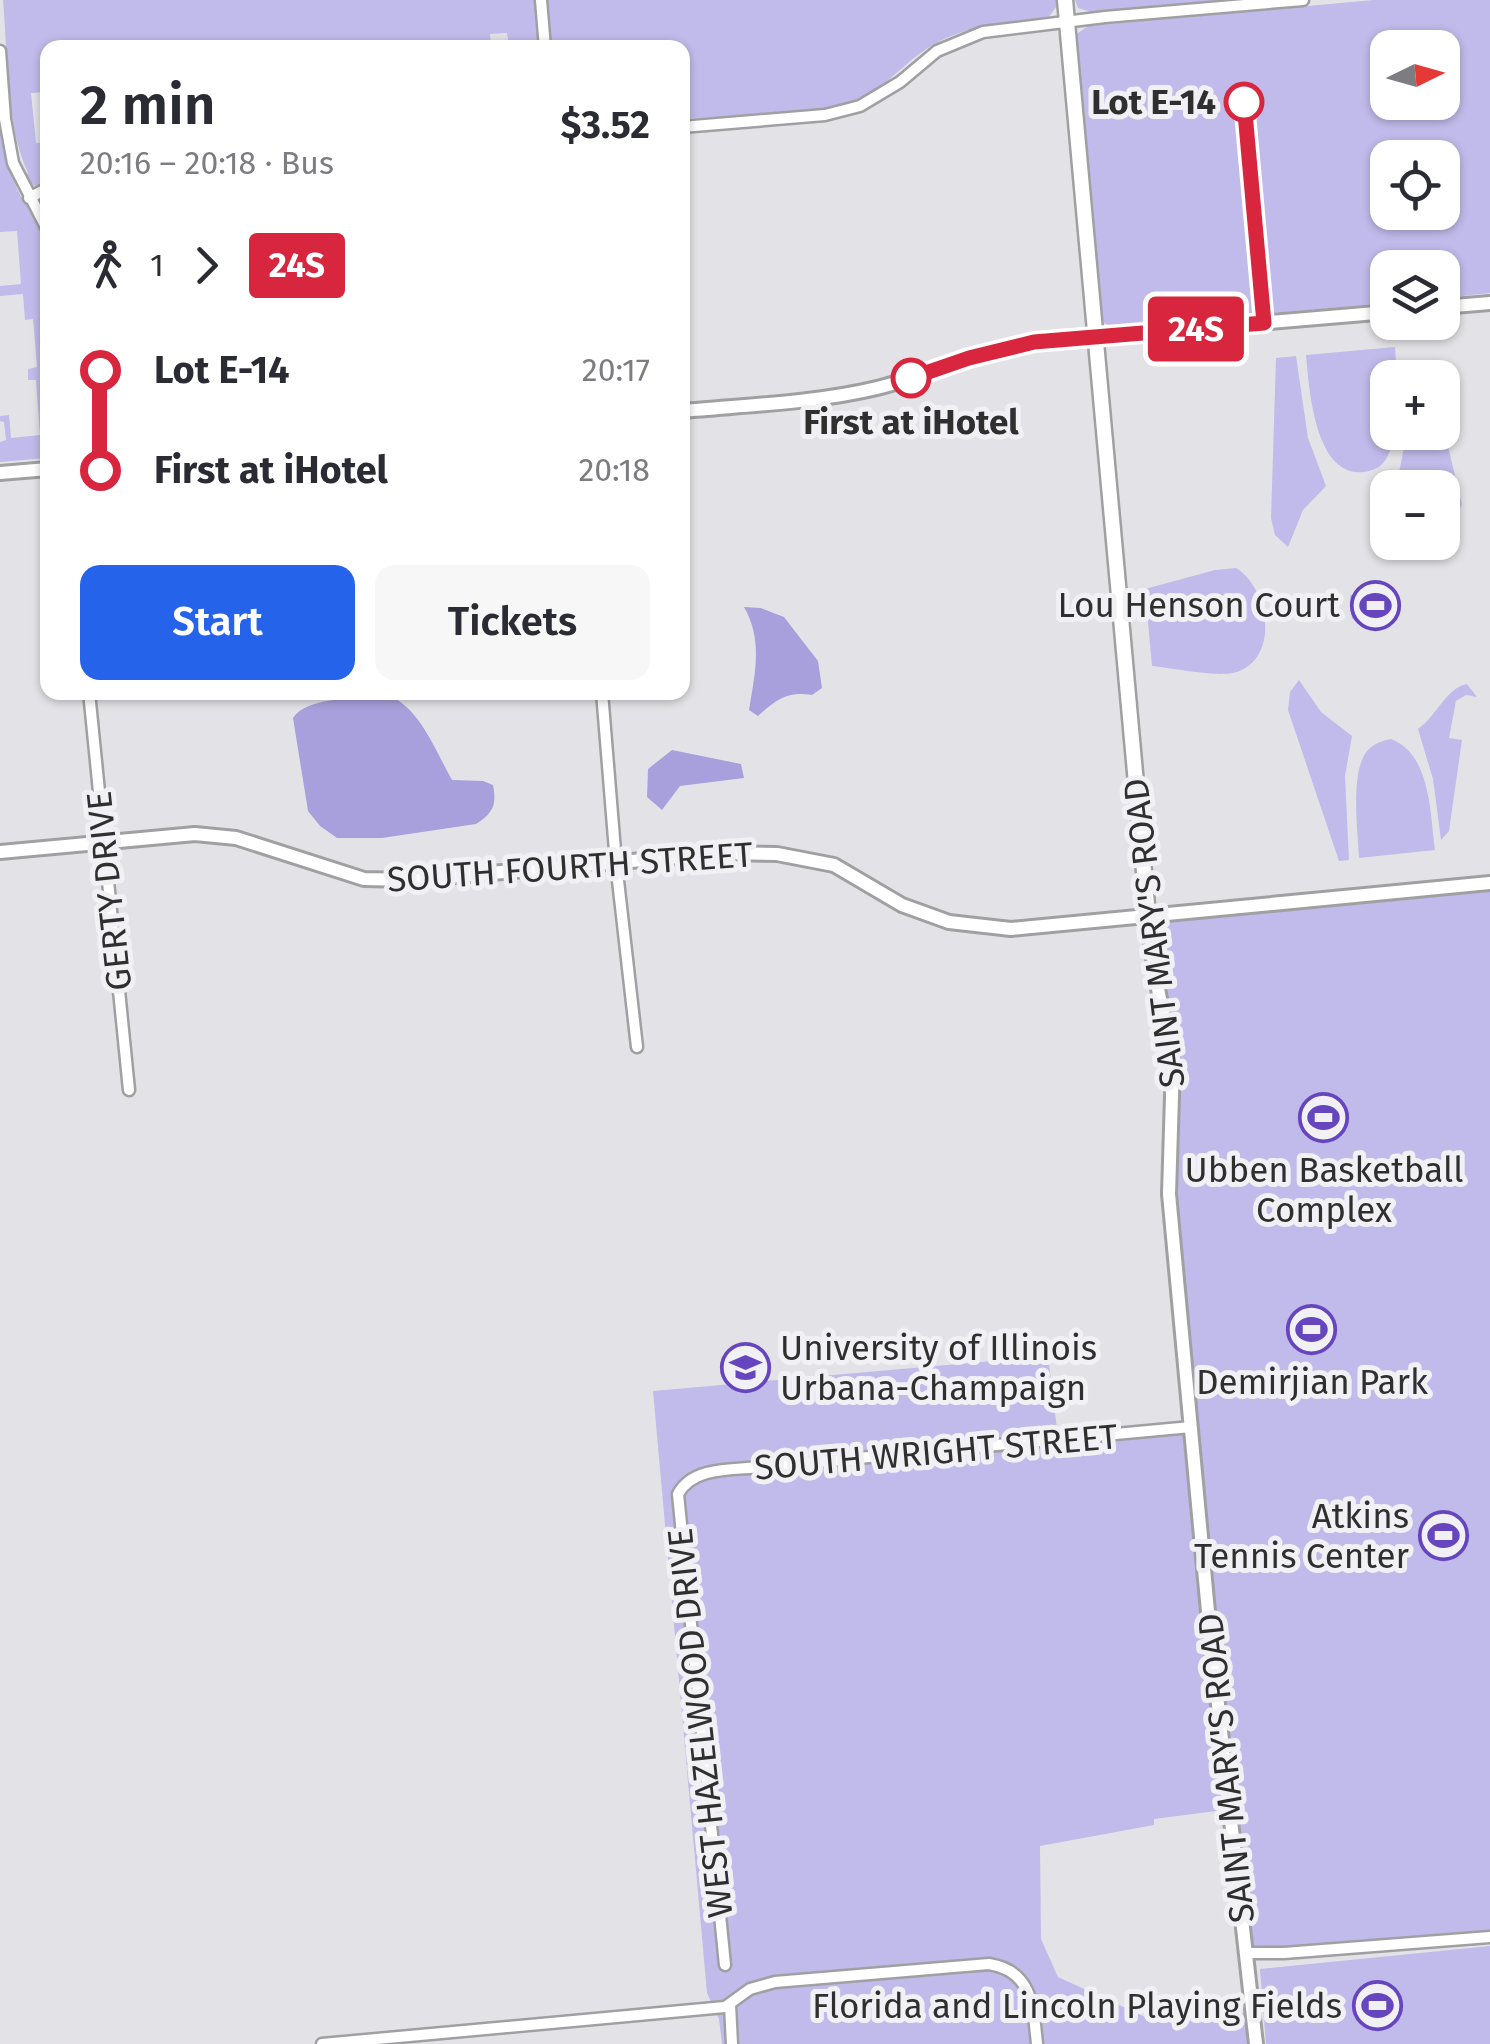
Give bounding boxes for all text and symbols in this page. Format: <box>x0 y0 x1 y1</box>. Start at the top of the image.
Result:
north arrow <box>1370 30 1460 120</box>
map controls <box>1370 30 1460 560</box>
text: 2 min <box>80 73 216 139</box>
place label: Lot E-14 <box>1091 81 1216 123</box>
marker: Lot E-14 <box>1225 83 1263 121</box>
text: $3.52 <box>560 102 650 148</box>
button: locate <box>1370 140 1460 230</box>
text: 20:16 – 20:18 · Bus <box>80 144 334 182</box>
icon: walk <box>80 238 135 293</box>
icon: forward <box>179 238 234 293</box>
text: 24S <box>269 244 325 286</box>
text: 1 <box>150 246 164 284</box>
button: layers <box>1370 250 1460 340</box>
line badge: 24S <box>1138 296 1254 362</box>
text: 24S <box>1168 308 1224 350</box>
text: Lot E-14 <box>154 347 290 393</box>
text: 20:17 <box>582 351 650 389</box>
marker: First at iHotel <box>892 359 930 397</box>
button: + <box>1370 360 1460 450</box>
place label: First at iHotel <box>803 401 1019 443</box>
text: First at iHotel <box>154 447 388 493</box>
text: 20:18 <box>578 451 650 489</box>
button: − <box>1370 470 1460 560</box>
button: Start <box>80 565 355 680</box>
button: Tickets <box>375 565 650 680</box>
sports icon: Lou Henson Court <box>1349 579 1401 631</box>
place label: Lou Henson Court <box>1058 584 1340 626</box>
street label: SAINT MARY'S ROAD <box>1114 776 1194 1090</box>
street label: GERTY DRIVE <box>78 789 140 993</box>
street label: SOUTH FOURTH STREET <box>386 833 754 901</box>
sports icon: Ubben Basketball Complex <box>1298 1092 1350 1144</box>
place label: Ubben Basketball Complex <box>1185 1149 1463 1231</box>
sports icon: Demirjian Park <box>1286 1304 1338 1356</box>
place label: University of Illinois Urbana-Champaign <box>780 1327 1097 1409</box>
school or university icon: University of Illinois Urbana-Champaign <box>719 1342 771 1394</box>
place label: Demirjian Park <box>1196 1361 1428 1403</box>
street label: SOUTH WRIGHT STREET <box>753 1415 1119 1489</box>
place label: Atkins Tennis Center <box>1194 1495 1409 1577</box>
sports icon: Atkins Tennis Center <box>1418 1510 1470 1562</box>
street label: WEST HAZELWOOD DRIVE <box>659 1526 741 1920</box>
street label: SAINT MARY'S ROAD <box>1189 1611 1263 1925</box>
sports icon: Florida and Lincoln Playing Fields <box>1351 1980 1403 2032</box>
place label: Florida and Lincoln Playing Fields <box>812 1985 1342 2027</box>

